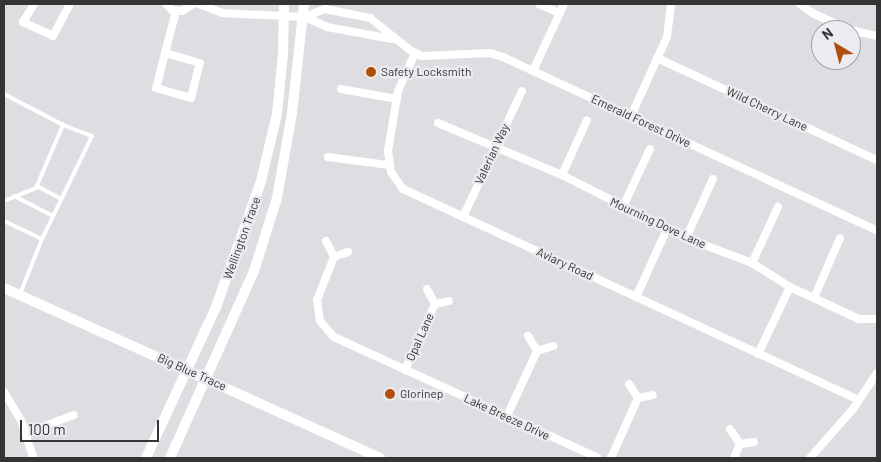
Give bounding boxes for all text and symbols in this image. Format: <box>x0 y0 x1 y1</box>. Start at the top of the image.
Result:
north arrow <box>811 20 861 70</box>
text: N <box>818 24 836 43</box>
place label: Safety Locksmith <box>381 65 472 79</box>
marker: Safety Locksmith <box>365 66 377 78</box>
street label: Wild Cherry Lane <box>724 84 810 134</box>
street label: Emerald Forest Drive <box>589 92 693 150</box>
street label: Valerian Way <box>472 121 512 187</box>
street label: Mourning Dove Lane <box>608 194 708 252</box>
street label: Wellington Trace <box>220 195 264 281</box>
street label: Aviary Road <box>534 245 596 283</box>
street label: Opal Lane <box>403 311 437 363</box>
street label: Big Blue Trace <box>155 350 229 394</box>
place label: Glorinep <box>400 387 443 401</box>
marker: Glorinep <box>384 388 396 400</box>
street label: Lake Breeze Drive <box>462 391 552 443</box>
scale bar <box>22 410 161 442</box>
text: 100 m <box>28 420 66 438</box>

